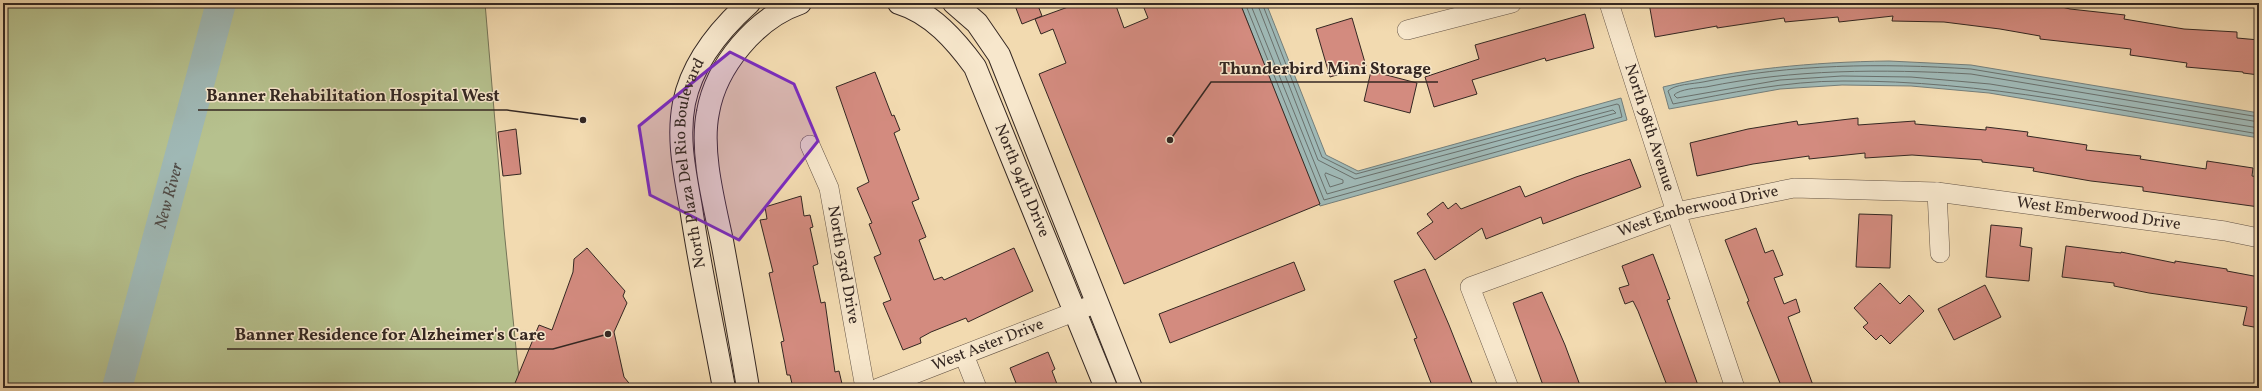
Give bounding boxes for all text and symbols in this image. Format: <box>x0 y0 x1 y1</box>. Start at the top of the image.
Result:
callout: Thunderbird Mini Storage <box>1211 53 1438 82</box>
text: North Plaza Del Rio Boulevard <box>670 54 712 270</box>
street label: North Plaza Del Rio Boulevard <box>693 57 715 271</box>
text: Thunderbird Mini Storage <box>1219 58 1431 81</box>
street label: North 98th Avenue <box>1618 61 1680 194</box>
callout: Banner Rehabilitation Hospital West <box>198 81 507 110</box>
text: Banner Rehabilitation Hospital West <box>206 85 500 108</box>
street label: North 94th Drive <box>988 121 1054 241</box>
water label: New River <box>149 160 189 231</box>
street label: West Emberwood Drive <box>1615 180 1780 243</box>
street label: West Emberwood Drive <box>2015 192 2182 236</box>
street label: North 93rd Drive <box>821 204 864 326</box>
street label: West Aster Drive <box>929 314 1047 377</box>
callout: Banner Residence for Alzheimer's Care <box>227 320 553 349</box>
text: Banner Residence for Alzheimer's Care <box>235 324 546 347</box>

